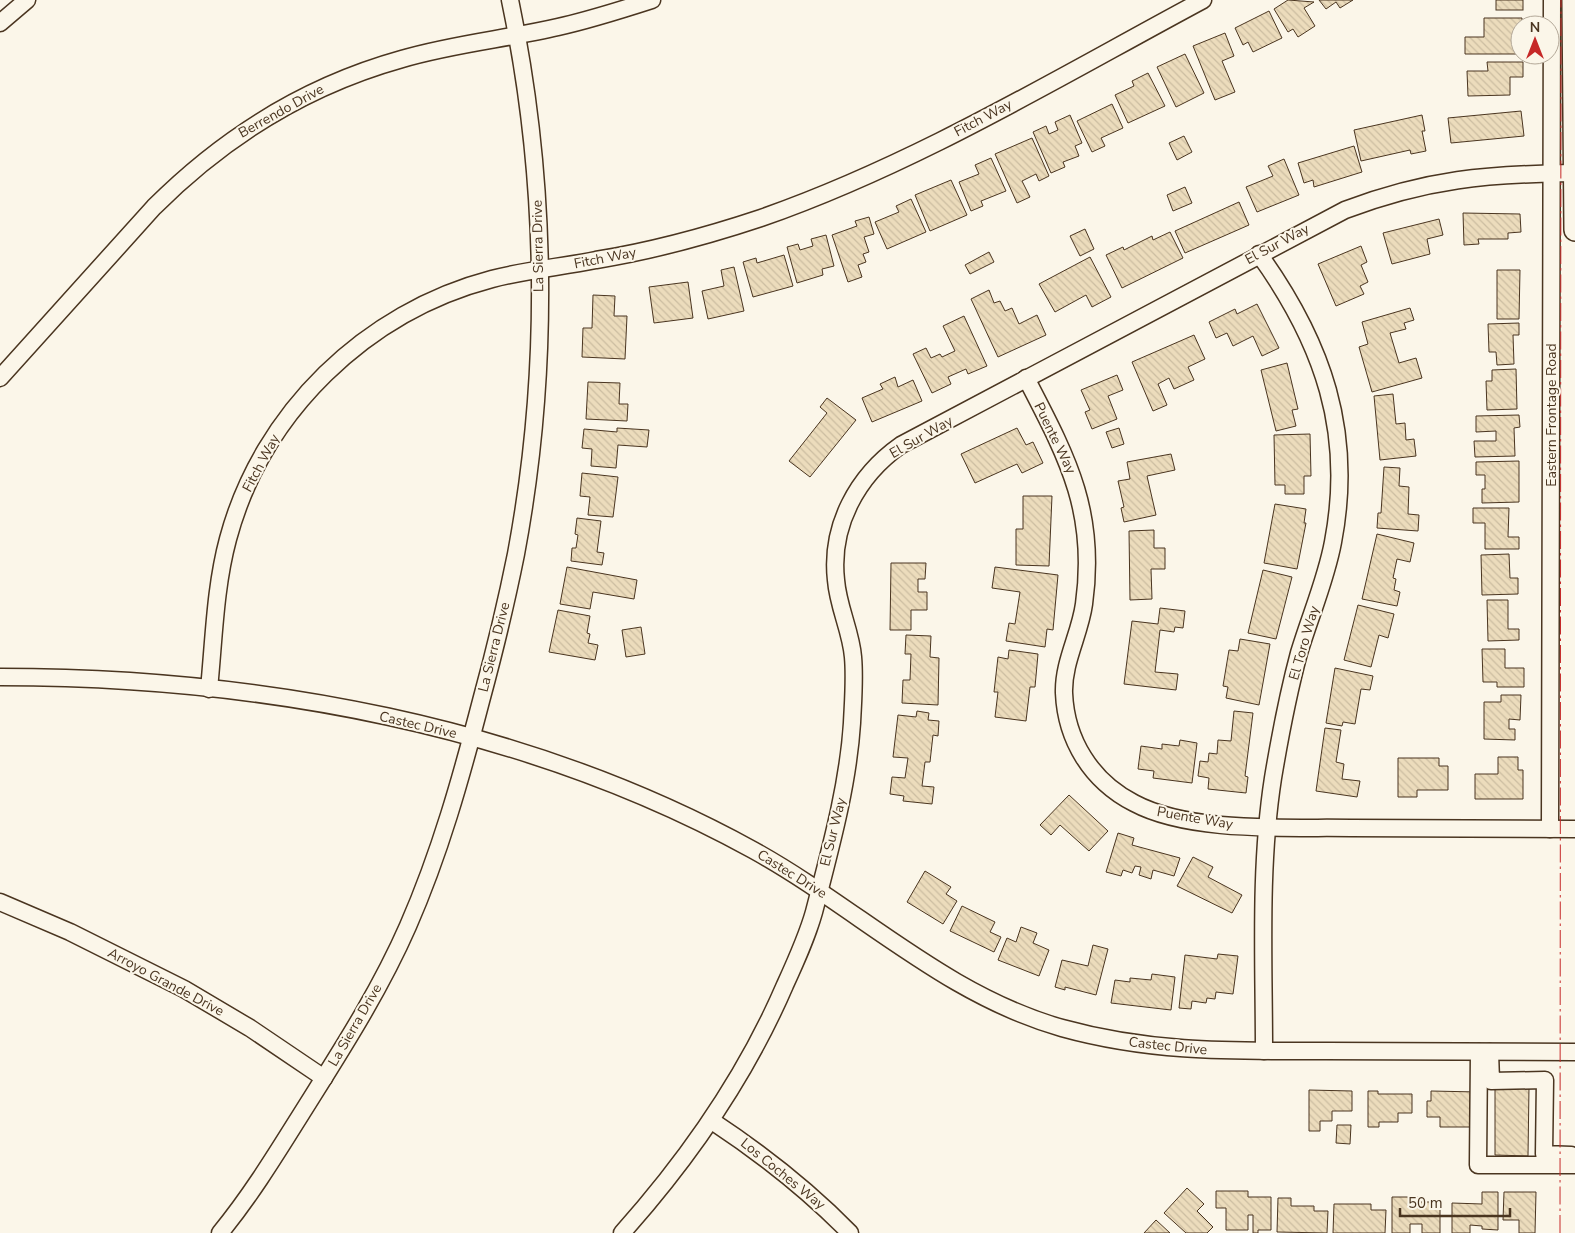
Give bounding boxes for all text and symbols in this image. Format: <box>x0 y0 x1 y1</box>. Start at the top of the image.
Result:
north arrow <box>1510 15 1560 65</box>
text: N <box>1530 18 1540 37</box>
street label: Berrendo Drive <box>235 80 327 142</box>
street label: Fitch Way <box>951 94 1016 141</box>
street label: La Sierra Drive <box>528 200 548 292</box>
street label: El Sur Way <box>1242 219 1313 269</box>
street label: Fitch Way <box>572 243 638 273</box>
street label: Eastern Frontage Road <box>1542 343 1561 487</box>
street label: Puente Way <box>1030 399 1081 478</box>
street label: El Sur Way <box>886 411 957 463</box>
street label: Fitch Way <box>238 430 285 495</box>
street label: La Sierra Drive <box>474 600 514 694</box>
street label: El Toro Way <box>1284 603 1324 682</box>
street label: Castec Drive <box>377 707 459 743</box>
street label: El Sur Way <box>815 795 851 868</box>
street label: Puente Way <box>1155 802 1235 834</box>
street label: Castec Drive <box>754 845 830 903</box>
street label: Arroyo Grande Drive <box>105 943 227 1021</box>
street label: La Sierra Drive <box>324 980 386 1070</box>
street label: Castec Drive <box>1128 1032 1208 1060</box>
street label: Los Coches Way <box>737 1134 830 1215</box>
scale bar <box>1400 1186 1510 1218</box>
text: 50 m <box>1408 1193 1443 1213</box>

